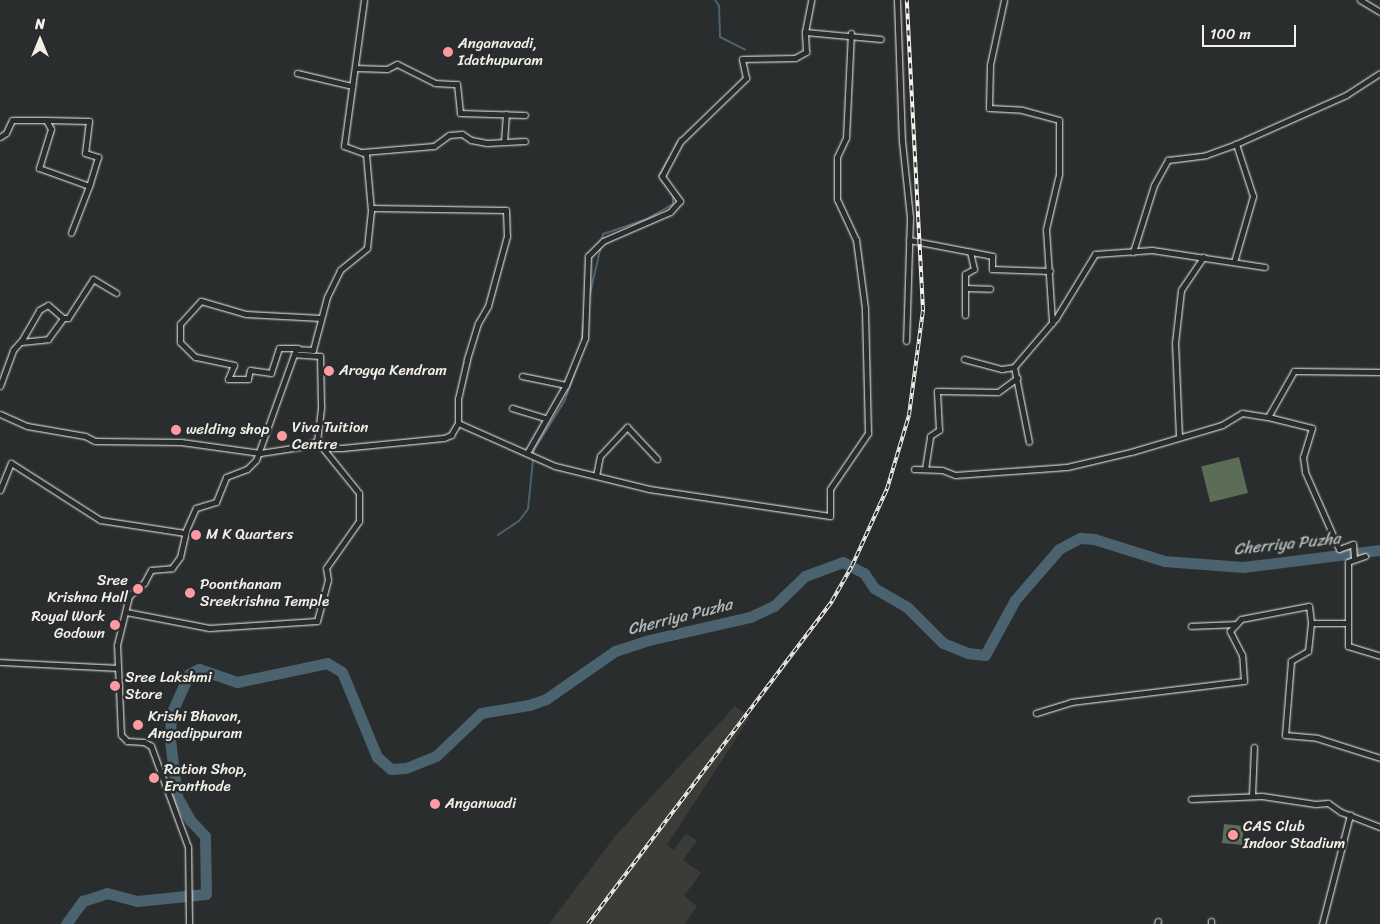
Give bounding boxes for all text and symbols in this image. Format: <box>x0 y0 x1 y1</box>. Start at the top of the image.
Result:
text: N <box>35 12 45 37</box>
north arrow <box>15 15 65 65</box>
scale bar <box>1205 15 1299 47</box>
text: 100 m <box>1210 21 1251 47</box>
place label: Anganavadi, Idathupuram <box>458 34 543 69</box>
marker: Anganavadi, Idathupuram <box>442 46 454 58</box>
place label: Arogya Kendram <box>339 362 447 380</box>
marker: Arogya Kendram <box>323 365 335 377</box>
place label: Viva Tuition Centre <box>292 418 369 453</box>
place label: welding shop <box>186 421 270 439</box>
marker: welding shop <box>170 424 182 436</box>
marker: Viva Tuition Centre <box>276 430 288 442</box>
place label: M K Quarters <box>206 526 293 544</box>
marker: M K Quarters <box>190 529 202 541</box>
water label: Cherriya Puzha <box>1233 529 1341 559</box>
place label: Sree Krishna Hall <box>48 571 128 606</box>
place label: Poonthanam Sreekrishna Temple <box>200 575 330 610</box>
marker: Sree Krishna Hall <box>132 583 144 595</box>
marker: Poonthanam Sreekrishna Temple <box>184 587 196 599</box>
water label: Cherriya Puzha <box>626 595 734 639</box>
place label: Royal Work Godown <box>31 607 105 642</box>
marker: Royal Work Godown <box>109 619 121 631</box>
place label: Sree Lakshmi Store <box>125 668 213 703</box>
marker: Sree Lakshmi Store <box>109 680 121 692</box>
place label: Krishi Bhavan, Angadippuram <box>148 707 242 742</box>
marker: Krishi Bhavan, Angadippuram <box>132 719 144 731</box>
place label: Ration Shop, Eranthode <box>164 760 248 795</box>
marker: Ration Shop, Eranthode <box>148 772 160 784</box>
place label: Anganwadi <box>445 795 516 813</box>
marker: Anganwadi <box>429 798 441 810</box>
place label: CAS Club Indoor Stadium <box>1243 817 1345 852</box>
marker: CAS Club Indoor Stadium <box>1227 829 1239 841</box>

